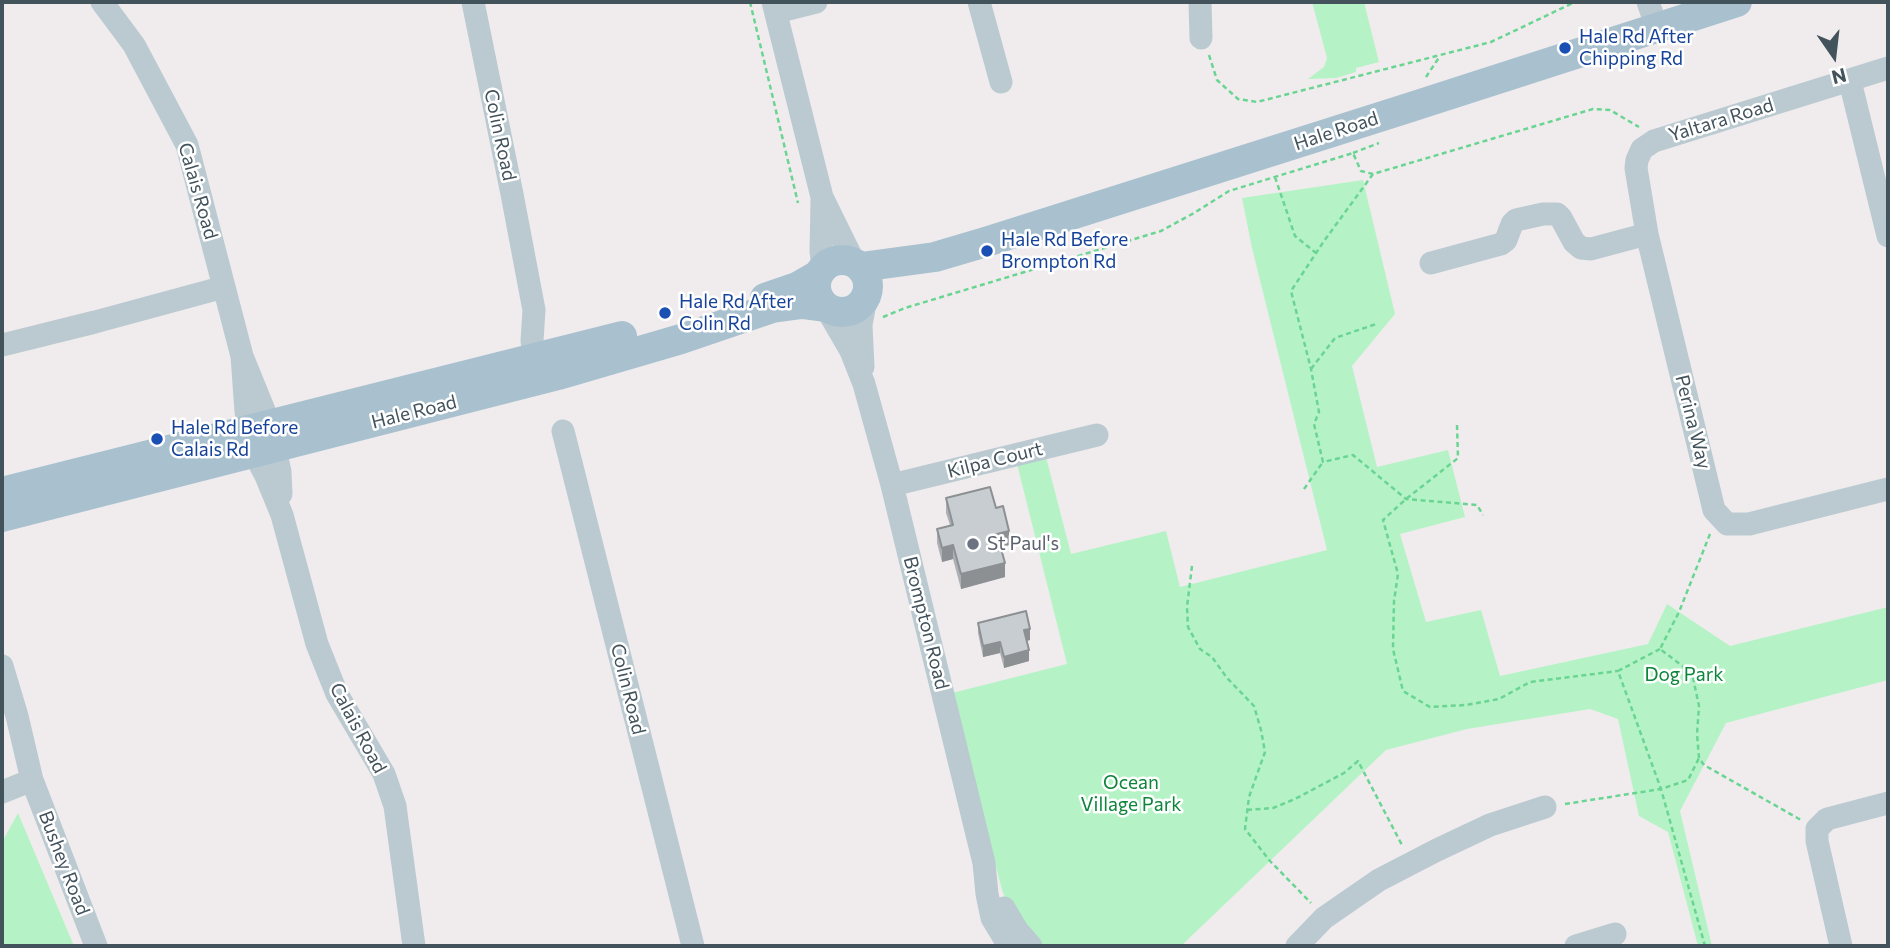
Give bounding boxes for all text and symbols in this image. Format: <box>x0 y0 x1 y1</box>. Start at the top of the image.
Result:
north arrow <box>1799 21 1869 91</box>
place label: Hale Rd After Chipping Rd <box>1579 26 1694 70</box>
marker: Hale Rd After Chipping Rd <box>1557 40 1573 56</box>
text: N <box>1830 64 1849 90</box>
street label: Colin Road <box>479 87 521 183</box>
street label: Yaltara Road <box>1666 93 1776 147</box>
street label: Hale Road <box>1291 107 1381 155</box>
street label: Calais Road <box>173 140 223 242</box>
place label: Hale Rd Before Brompton Rd <box>1001 229 1128 273</box>
marker: Hale Rd Before Brompton Rd <box>979 243 995 259</box>
place label: Hale Rd After Colin Rd <box>679 291 794 335</box>
marker: Hale Rd After Colin Rd <box>657 305 673 321</box>
street label: Perina Way <box>1670 372 1716 472</box>
street label: Hale Road <box>369 390 459 434</box>
place label: Hale Rd Before Calais Rd <box>171 417 298 461</box>
marker: Hale Rd Before Calais Rd <box>149 431 165 447</box>
street label: Kilpa Court <box>945 437 1045 483</box>
place label: St Paul's <box>987 533 1059 555</box>
marker: St Paul's <box>965 536 981 552</box>
street label: Brompton Road <box>898 554 954 692</box>
street label: Colin Road <box>606 641 650 737</box>
park label: Dog Park <box>1644 664 1724 686</box>
street label: Calais Road <box>325 679 391 777</box>
park label: Ocean Village Park <box>1080 772 1182 816</box>
street label: Bushey Road <box>34 808 94 918</box>

